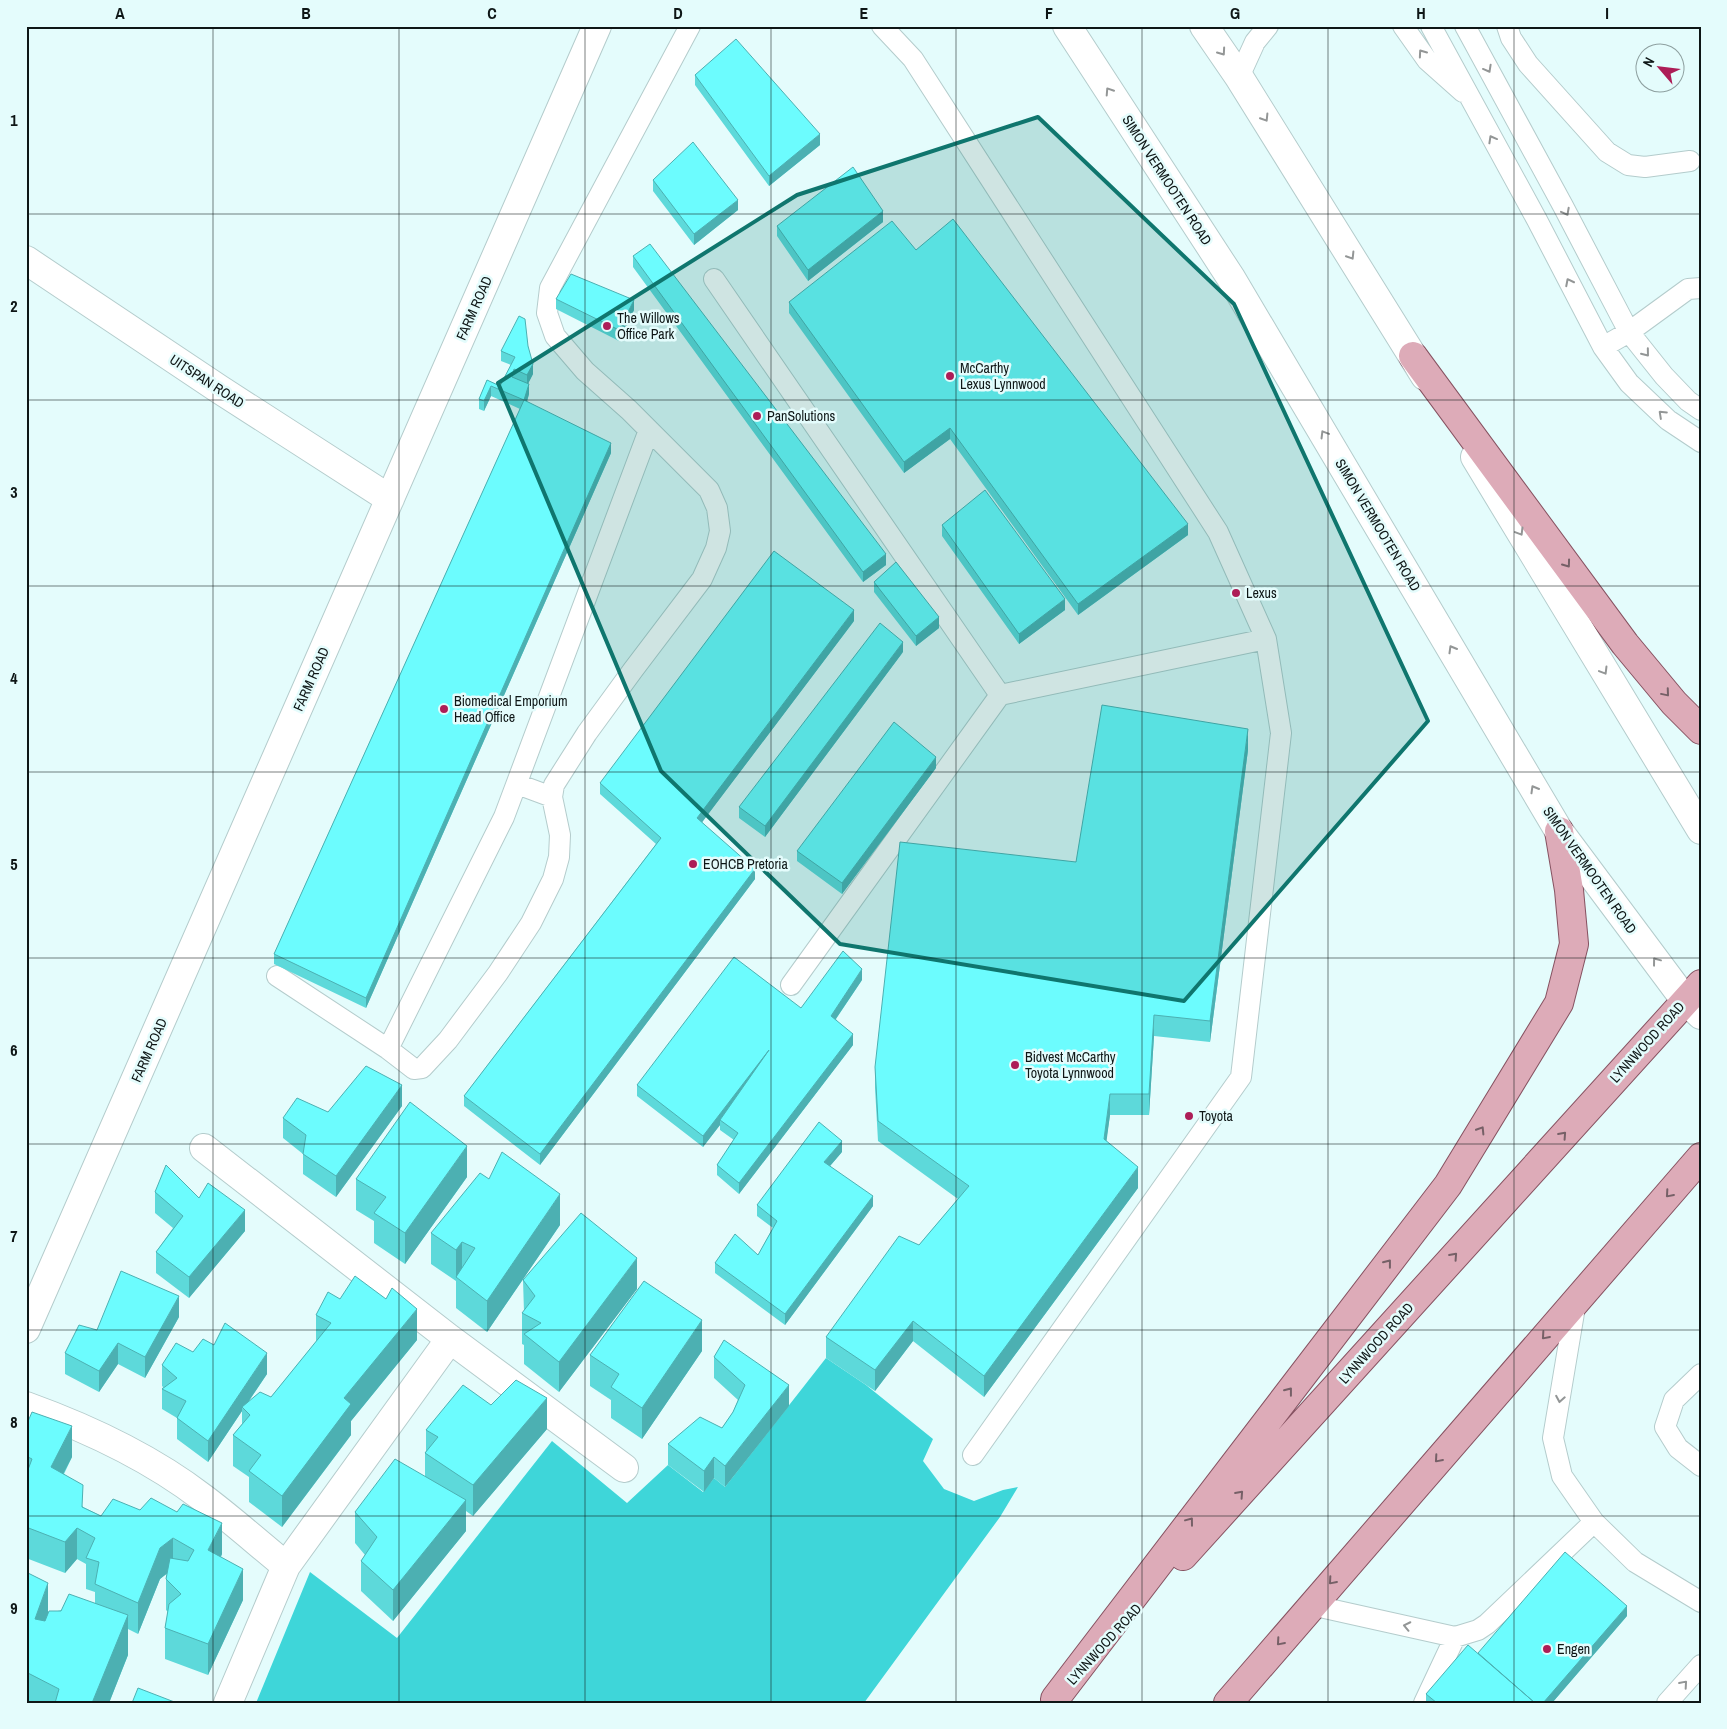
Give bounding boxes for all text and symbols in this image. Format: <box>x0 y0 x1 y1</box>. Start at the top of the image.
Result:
text: A <box>115 2 125 24</box>
text: B <box>301 2 311 24</box>
text: C <box>487 2 497 24</box>
text: D <box>673 2 683 24</box>
text: E <box>860 2 869 24</box>
text: F <box>1045 2 1053 24</box>
text: G <box>1230 2 1240 24</box>
text: H <box>1416 2 1426 24</box>
text: I <box>1605 2 1609 24</box>
north arrow <box>1634 42 1684 92</box>
one-way arrow <box>1216 46 1225 55</box>
one-way arrow <box>1419 49 1428 59</box>
text: N <box>1639 54 1658 70</box>
one-way arrow <box>1482 64 1492 73</box>
one-way arrow <box>1106 87 1115 97</box>
text: 1 <box>10 109 18 131</box>
street label: SIMON VERMOOTEN ROAD <box>1118 112 1216 248</box>
one-way arrow <box>1259 113 1269 122</box>
one-way arrow <box>1488 135 1498 144</box>
one-way arrow <box>1560 207 1570 216</box>
one-way arrow <box>1345 251 1354 260</box>
street label: FARM ROAD <box>452 273 496 343</box>
one-way arrow <box>1565 278 1575 287</box>
text: 2 <box>10 295 18 317</box>
place label: The Willows Office Park <box>617 309 680 343</box>
marker: The Willows Office Park <box>601 320 613 332</box>
one-way arrow <box>1640 347 1648 356</box>
street label: UITSPAN ROAD <box>166 350 248 412</box>
place label: McCarthy Lexus Lynnwood <box>960 359 1046 393</box>
marker: McCarthy Lexus Lynnwood <box>944 370 956 382</box>
place label: PanSolutions <box>767 407 836 425</box>
marker: PanSolutions <box>751 410 763 422</box>
one-way arrow <box>1658 411 1667 420</box>
one-way arrow <box>1321 430 1331 439</box>
street label: SIMON VERMOOTEN ROAD <box>1331 456 1425 594</box>
text: 3 <box>10 481 18 503</box>
one-way arrow <box>1514 527 1523 536</box>
one-way arrow <box>1561 558 1569 567</box>
place label: Lexus <box>1246 584 1277 602</box>
marker: Lexus <box>1230 587 1242 599</box>
street label: FARM ROAD <box>289 644 333 714</box>
one-way arrow <box>1448 645 1458 654</box>
one-way arrow <box>1598 666 1608 675</box>
text: 4 <box>10 667 18 689</box>
one-way arrow <box>1660 687 1669 696</box>
place label: Biomedical Emporium Head Office <box>454 692 568 726</box>
marker: Biomedical Emporium Head Office <box>438 703 450 715</box>
one-way arrow <box>1530 785 1540 794</box>
street label: SIMON VERMOOTEN ROAD <box>1539 803 1641 937</box>
text: 5 <box>10 853 18 875</box>
place label: EOHCB Pretoria <box>703 855 788 873</box>
marker: EOHCB Pretoria <box>687 858 699 870</box>
one-way arrow <box>1653 957 1662 967</box>
street label: LYNNWOOD ROAD <box>1606 998 1688 1086</box>
street label: FARM ROAD <box>127 1015 171 1085</box>
text: 6 <box>10 1039 18 1061</box>
place label: Bidvest McCarthy Toyota Lynnwood <box>1025 1048 1116 1082</box>
marker: Bidvest McCarthy Toyota Lynnwood <box>1009 1059 1021 1071</box>
place label: Toyota <box>1199 1107 1233 1125</box>
marker: Toyota <box>1183 1110 1195 1122</box>
one-way arrow <box>1475 1127 1485 1136</box>
one-way arrow <box>1557 1132 1566 1141</box>
one-way arrow <box>1666 1188 1674 1197</box>
text: 7 <box>10 1225 18 1247</box>
one-way arrow <box>1448 1253 1457 1262</box>
one-way arrow <box>1382 1260 1390 1269</box>
street label: LYNNWOOD ROAD <box>1335 1299 1417 1387</box>
one-way arrow <box>1542 1330 1551 1339</box>
one-way arrow <box>1283 1388 1292 1397</box>
one-way arrow <box>1555 1394 1565 1403</box>
text: 8 <box>10 1411 18 1433</box>
one-way arrow <box>1435 1453 1444 1462</box>
one-way arrow <box>1234 1490 1243 1499</box>
one-way arrow <box>1184 1517 1193 1527</box>
one-way arrow <box>1329 1576 1338 1585</box>
text: 9 <box>10 1597 18 1619</box>
street label: LYNNWOOD ROAD <box>1063 1600 1145 1688</box>
one-way arrow <box>1403 1621 1412 1632</box>
one-way arrow <box>1276 1637 1285 1646</box>
place label: Engen <box>1557 1640 1590 1658</box>
marker: Engen <box>1541 1643 1553 1655</box>
one-way arrow <box>1678 1680 1687 1689</box>

